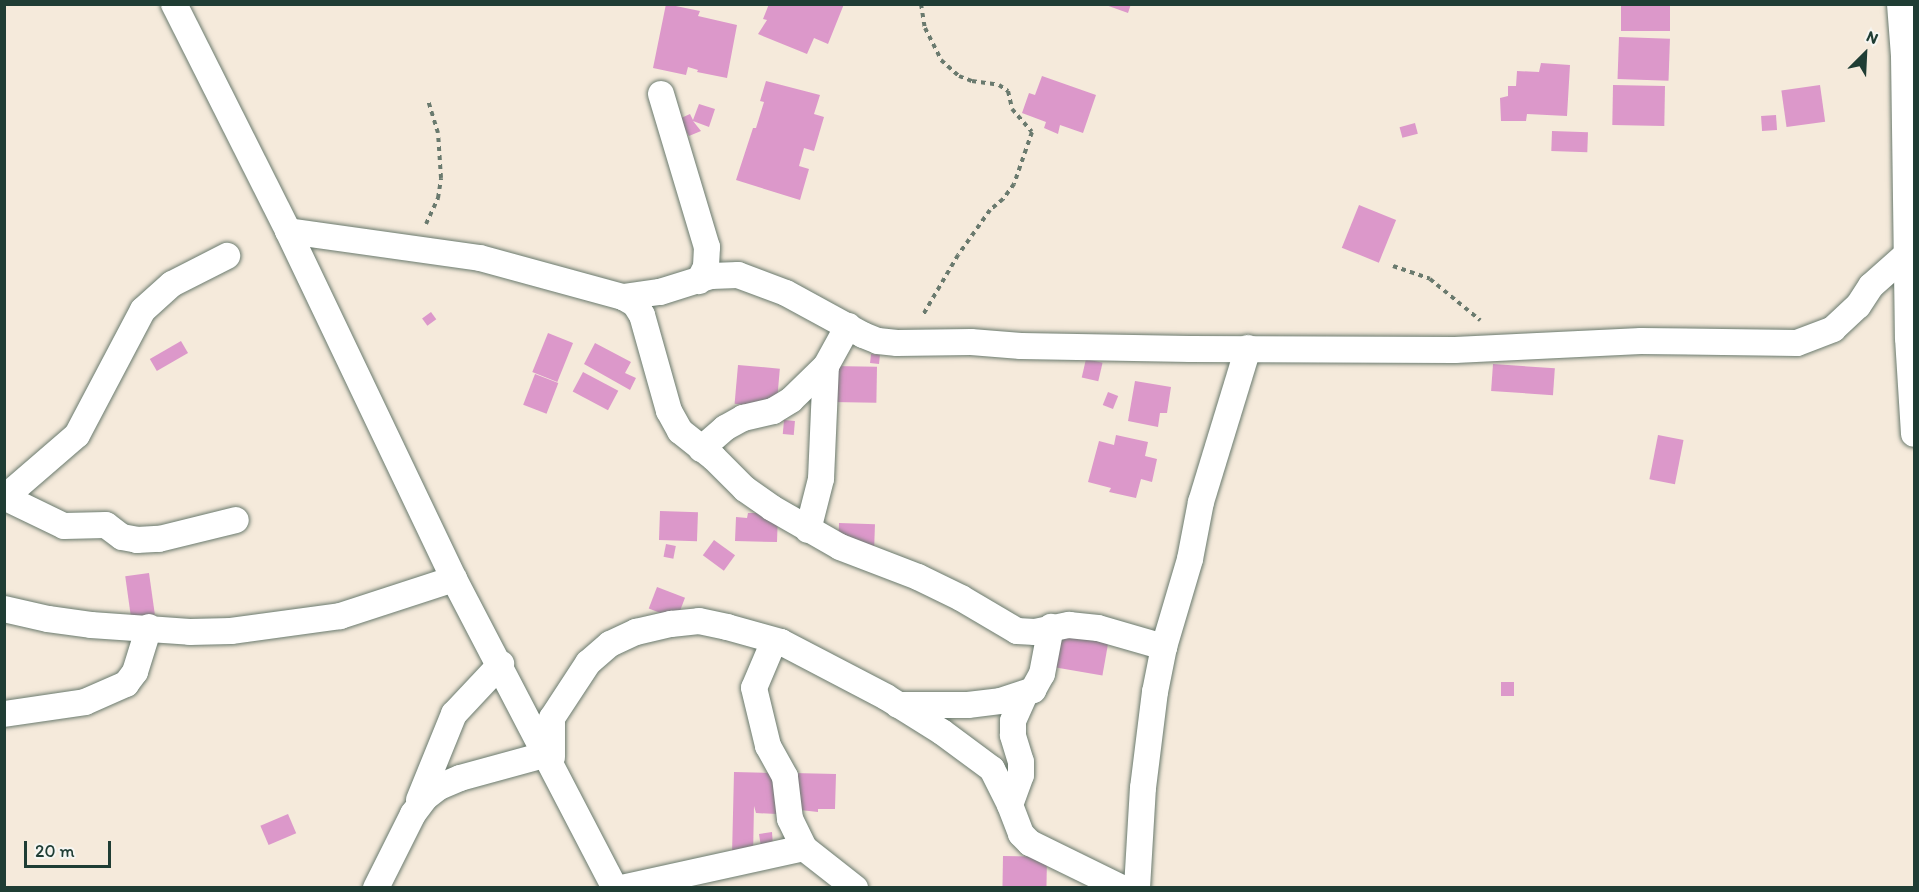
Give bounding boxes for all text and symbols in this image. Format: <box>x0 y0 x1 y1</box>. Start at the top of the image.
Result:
north arrow <box>1835 24 1895 84</box>
text: N <box>1864 26 1881 48</box>
scale bar <box>27 829 114 867</box>
text: 20 m <box>35 840 75 862</box>

